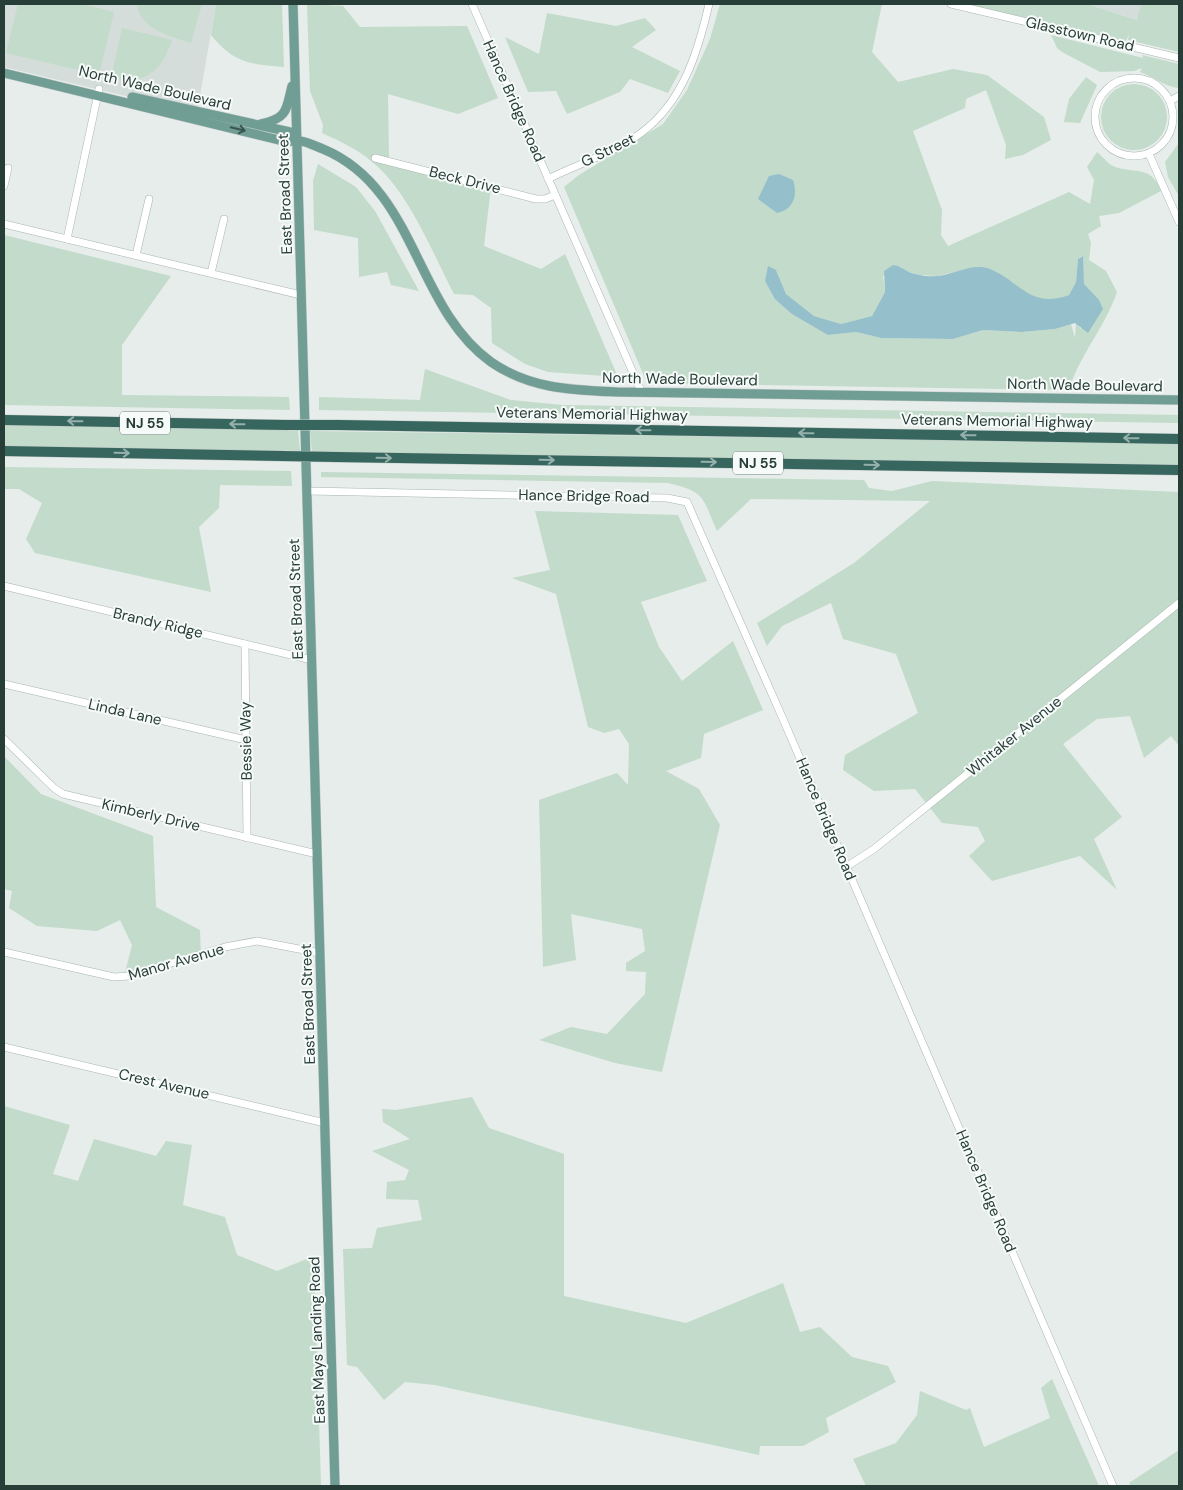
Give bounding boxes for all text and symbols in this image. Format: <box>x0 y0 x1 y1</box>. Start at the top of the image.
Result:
street label: Glasstown Road <box>1024 12 1136 56</box>
street label: Hance Bridge Road <box>478 37 550 165</box>
street label: North Wade Boulevard <box>77 61 233 115</box>
one-way arrow <box>230 125 246 135</box>
street label: G Street <box>578 128 638 172</box>
street label: East Broad Street <box>273 133 297 255</box>
street label: Beck Drive <box>427 161 503 199</box>
street label: North Wade Boulevard <box>602 368 758 390</box>
street label: North Wade Boulevard <box>1007 374 1163 396</box>
street label: Veterans Memorial Highway <box>496 402 689 426</box>
street label: Veterans Memorial Highway <box>901 409 1094 433</box>
road number: NJ 55 <box>120 412 170 434</box>
one-way arrow <box>67 417 83 426</box>
one-way arrow <box>230 419 246 428</box>
one-way arrow <box>635 425 652 435</box>
one-way arrow <box>798 428 814 438</box>
one-way arrow <box>960 431 976 440</box>
one-way arrow <box>1123 433 1139 443</box>
one-way arrow <box>114 448 130 458</box>
road number: NJ 55 <box>733 452 783 474</box>
one-way arrow <box>376 453 392 462</box>
one-way arrow <box>538 455 555 465</box>
one-way arrow <box>701 458 717 467</box>
one-way arrow <box>864 460 880 470</box>
street label: Hance Bridge Road <box>518 485 650 507</box>
street label: East Broad Street <box>284 538 308 660</box>
street label: Brandy Ridge <box>111 603 205 643</box>
street label: Whitaker Avenue <box>962 691 1066 781</box>
street label: Linda Lane <box>86 694 164 730</box>
street label: Bessie Way <box>235 701 257 781</box>
street label: Hance Bridge Road <box>791 755 861 883</box>
street label: Kimberly Drive <box>100 794 202 836</box>
street label: Manor Avenue <box>126 939 226 985</box>
street label: East Broad Street <box>296 943 320 1065</box>
street label: Crest Avenue <box>117 1064 211 1104</box>
street label: Hance Bridge Road <box>951 1127 1021 1255</box>
street label: East Mays Landing Road <box>304 1256 330 1424</box>

